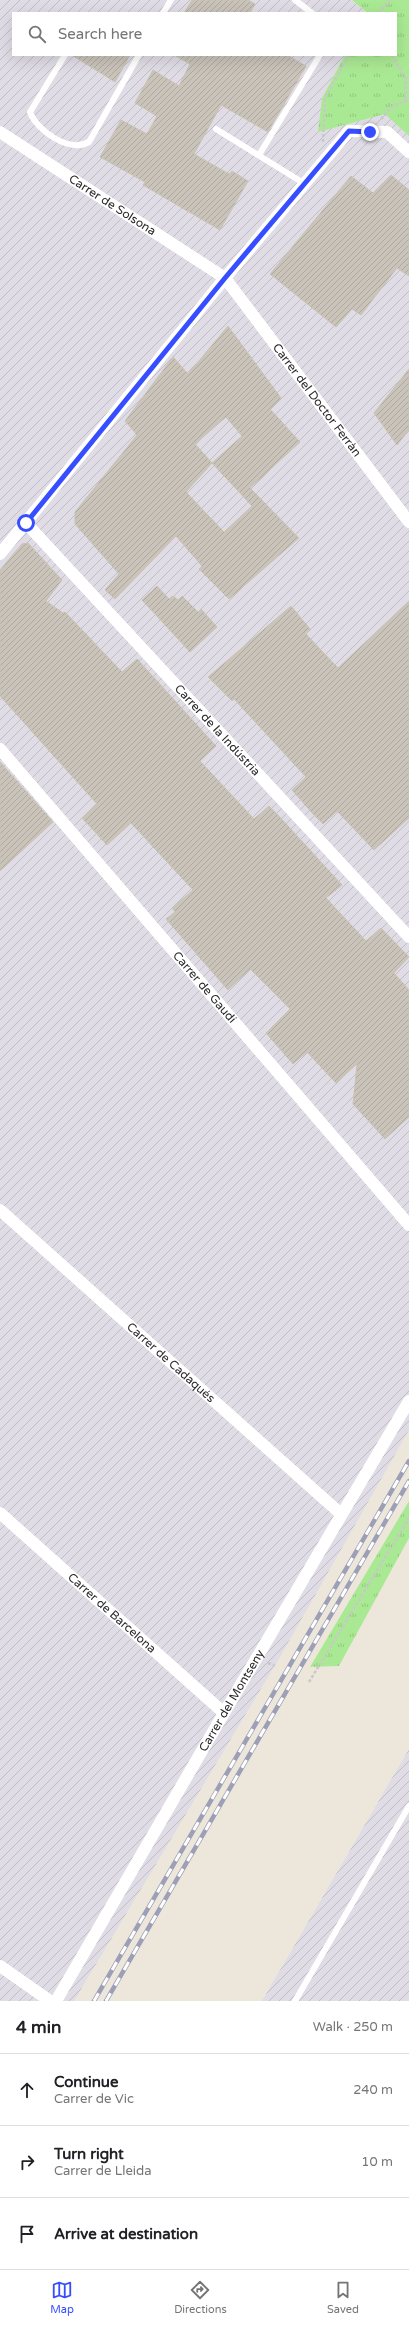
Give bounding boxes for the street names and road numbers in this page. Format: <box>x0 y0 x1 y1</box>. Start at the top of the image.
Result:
street label: Carrer de Solsona <box>66 172 159 238</box>
street label: Carrer del Doctor Ferràn <box>270 341 364 459</box>
street label: Carrer de la Indústria <box>172 681 263 779</box>
street label: Carrer de Gaudí <box>170 949 239 1026</box>
street label: Carrer de Cadaqués <box>124 1320 218 1405</box>
street label: Carrer de Barcelona <box>65 1570 159 1656</box>
street label: Carrer del Montseny <box>196 1647 267 1754</box>

